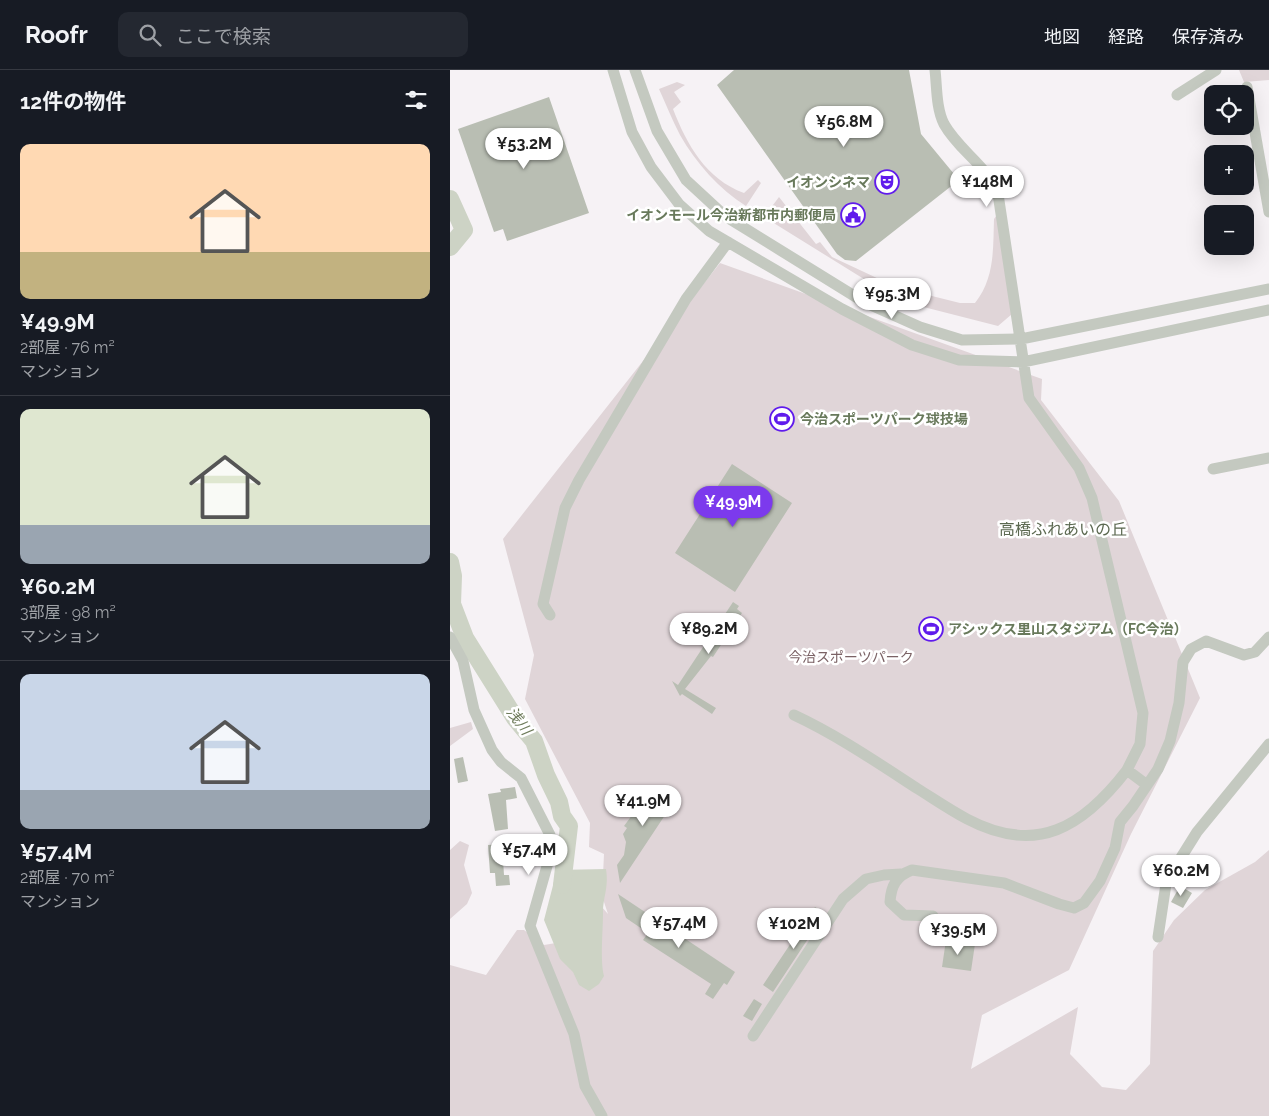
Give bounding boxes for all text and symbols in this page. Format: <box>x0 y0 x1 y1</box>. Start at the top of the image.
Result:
search box <box>118 12 468 57</box>
text: Roofr <box>25 20 88 49</box>
icon: search <box>136 21 164 49</box>
text: ここで検索 <box>176 25 271 47</box>
text: 地図 <box>1044 26 1080 47</box>
text: 経路 <box>1108 26 1144 47</box>
text: 保存済み <box>1172 26 1244 47</box>
map controls <box>1204 85 1254 255</box>
button: locate <box>1204 85 1254 135</box>
icon: filters <box>402 86 430 114</box>
text: 12件の物件 <box>20 89 126 114</box>
pin: ¥56.8M <box>803 106 885 148</box>
text: ¥56.8M <box>815 112 873 131</box>
pin: ¥53.2M <box>483 128 565 170</box>
text: ¥53.2M <box>496 134 552 153</box>
button: + <box>1204 145 1254 195</box>
pin: ¥148M <box>952 166 1022 208</box>
theatre icon: イオンシネマ <box>874 169 900 195</box>
text: ¥148M <box>961 172 1013 191</box>
place label: イオンシネマ <box>786 174 870 190</box>
icon: home <box>180 176 270 266</box>
public building icon: イオンモール今治新都市内郵便局 <box>840 202 866 228</box>
button: − <box>1204 205 1254 255</box>
place label: イオンモール今治新都市内郵便局 <box>626 207 836 223</box>
pin: ¥95.3M <box>851 278 933 320</box>
text: ¥95.3M <box>864 284 920 303</box>
text: ¥49.9M <box>20 309 95 334</box>
text: 2部屋 · 76 m² <box>20 338 115 357</box>
text: マンション <box>20 362 100 381</box>
sports icon: 今治スポーツパーク球技場 <box>769 406 795 432</box>
place label: 今治スポーツパーク球技場 <box>800 411 968 427</box>
icon: home <box>180 442 270 532</box>
pin: ¥49.9M <box>692 486 774 528</box>
text: ¥49.9M <box>705 492 761 511</box>
district label: 高橋ふれあいの丘 <box>999 520 1127 539</box>
text: ¥60.2M <box>20 574 95 599</box>
text: 3部屋 · 98 m² <box>20 603 116 622</box>
pin: ¥89.2M <box>668 612 750 655</box>
sports icon: アシックス里山スタジアム（FC今治） <box>918 616 944 642</box>
text: ¥89.2M <box>681 619 737 638</box>
place label: アシックス里山スタジアム（FC今治） <box>948 621 1188 637</box>
text: マンション <box>20 627 100 646</box>
park label: 今治スポーツパーク <box>788 649 914 665</box>
water label: 浅川 <box>503 704 536 740</box>
icon: home <box>180 707 270 797</box>
pin: ¥41.9M <box>602 784 684 827</box>
text: ¥41.9M <box>615 791 671 810</box>
pin: ¥57.4M <box>488 834 570 876</box>
text: ¥57.4M <box>20 839 92 864</box>
text: ¥57.4M <box>502 840 556 859</box>
pin: ¥60.2M <box>1140 854 1222 897</box>
text: ¥60.2M <box>1152 861 1210 880</box>
text: 2部屋 · 70 m² <box>20 868 115 887</box>
text: マンション <box>20 892 100 911</box>
pin: ¥57.4M <box>638 906 720 949</box>
pin: ¥102M <box>759 908 829 950</box>
text: ¥57.4M <box>652 913 706 932</box>
text: ¥102M <box>768 914 820 933</box>
pin: ¥39.5M <box>917 914 999 956</box>
text: ¥39.5M <box>930 920 986 939</box>

